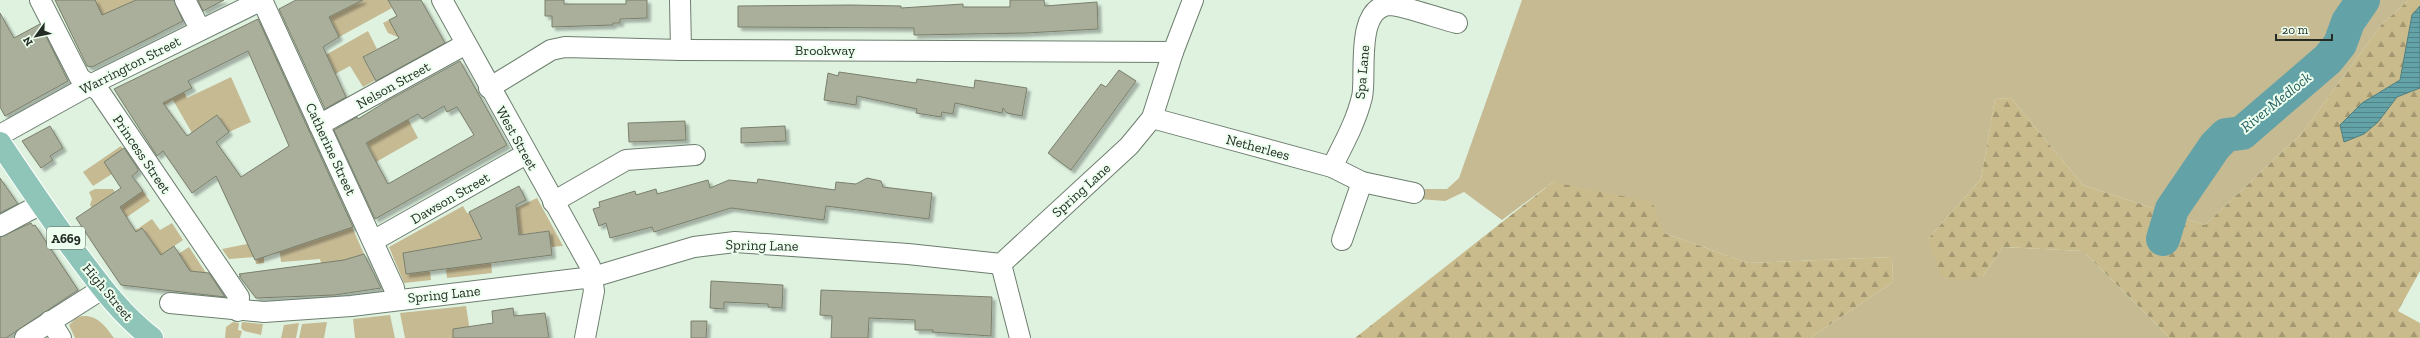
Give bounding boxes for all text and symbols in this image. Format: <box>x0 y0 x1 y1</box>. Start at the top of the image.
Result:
north arrow <box>16 16 56 56</box>
scale bar <box>2276 16 2332 42</box>
text: 20 m <box>2282 23 2309 37</box>
street label: Warrington Street <box>77 32 184 98</box>
text: N <box>20 34 36 48</box>
street label: Brookway <box>795 42 856 59</box>
street label: Spa Lane <box>1352 44 1373 100</box>
street label: Nelson Street <box>353 58 434 113</box>
water label: River Medlock <box>2237 68 2315 136</box>
street label: Catherine Street <box>302 100 360 199</box>
street label: West Street <box>492 103 541 174</box>
street label: Princess Street <box>109 112 175 198</box>
street label: Netherlees <box>1224 131 1291 164</box>
street label: Spring Lane <box>1049 159 1114 221</box>
street label: Dawson Street <box>408 169 493 228</box>
road number: A669 <box>47 227 85 249</box>
street label: Spring Lane <box>725 236 799 255</box>
street label: High Street <box>79 260 137 325</box>
street label: Spring Lane <box>407 282 482 307</box>

